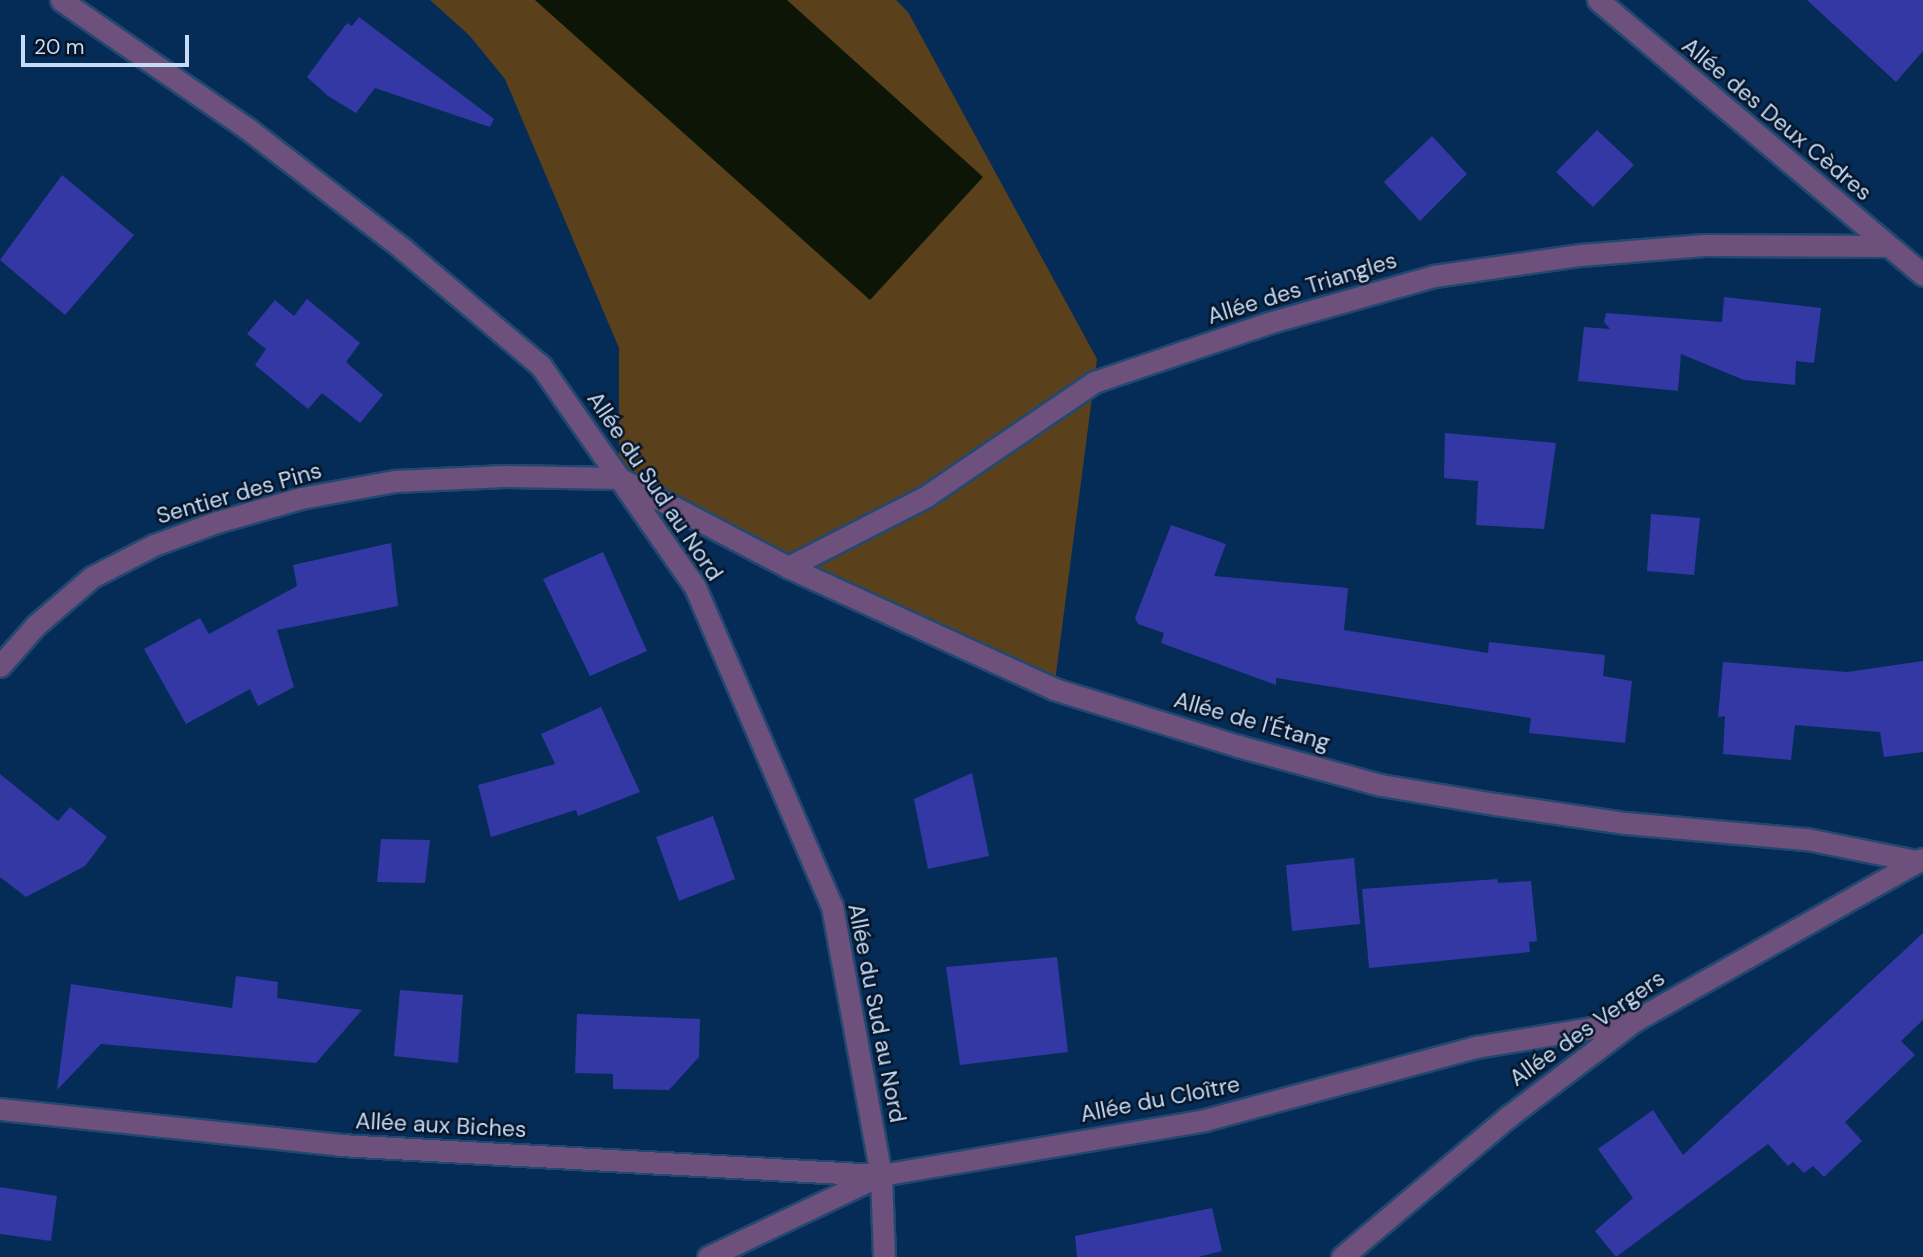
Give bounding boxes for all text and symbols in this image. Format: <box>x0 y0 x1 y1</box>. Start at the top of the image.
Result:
scale bar <box>24 21 192 65</box>
street label: Allée des Deux Cèdres <box>1677 32 1877 206</box>
text: 20 m <box>34 33 85 61</box>
street label: Allée des Triangles <box>1204 246 1400 330</box>
street label: Allée du Sud au Nord <box>581 386 729 586</box>
street label: Sentier des Pins <box>153 456 325 530</box>
street label: Allée de l'Étang <box>1171 686 1333 756</box>
street label: Allée du Sud au Nord <box>842 901 912 1125</box>
street label: Allée des Vergers <box>1504 964 1670 1092</box>
street label: Allée du Cloître <box>1078 1070 1242 1128</box>
street label: Allée aux Biches <box>355 1107 527 1143</box>

